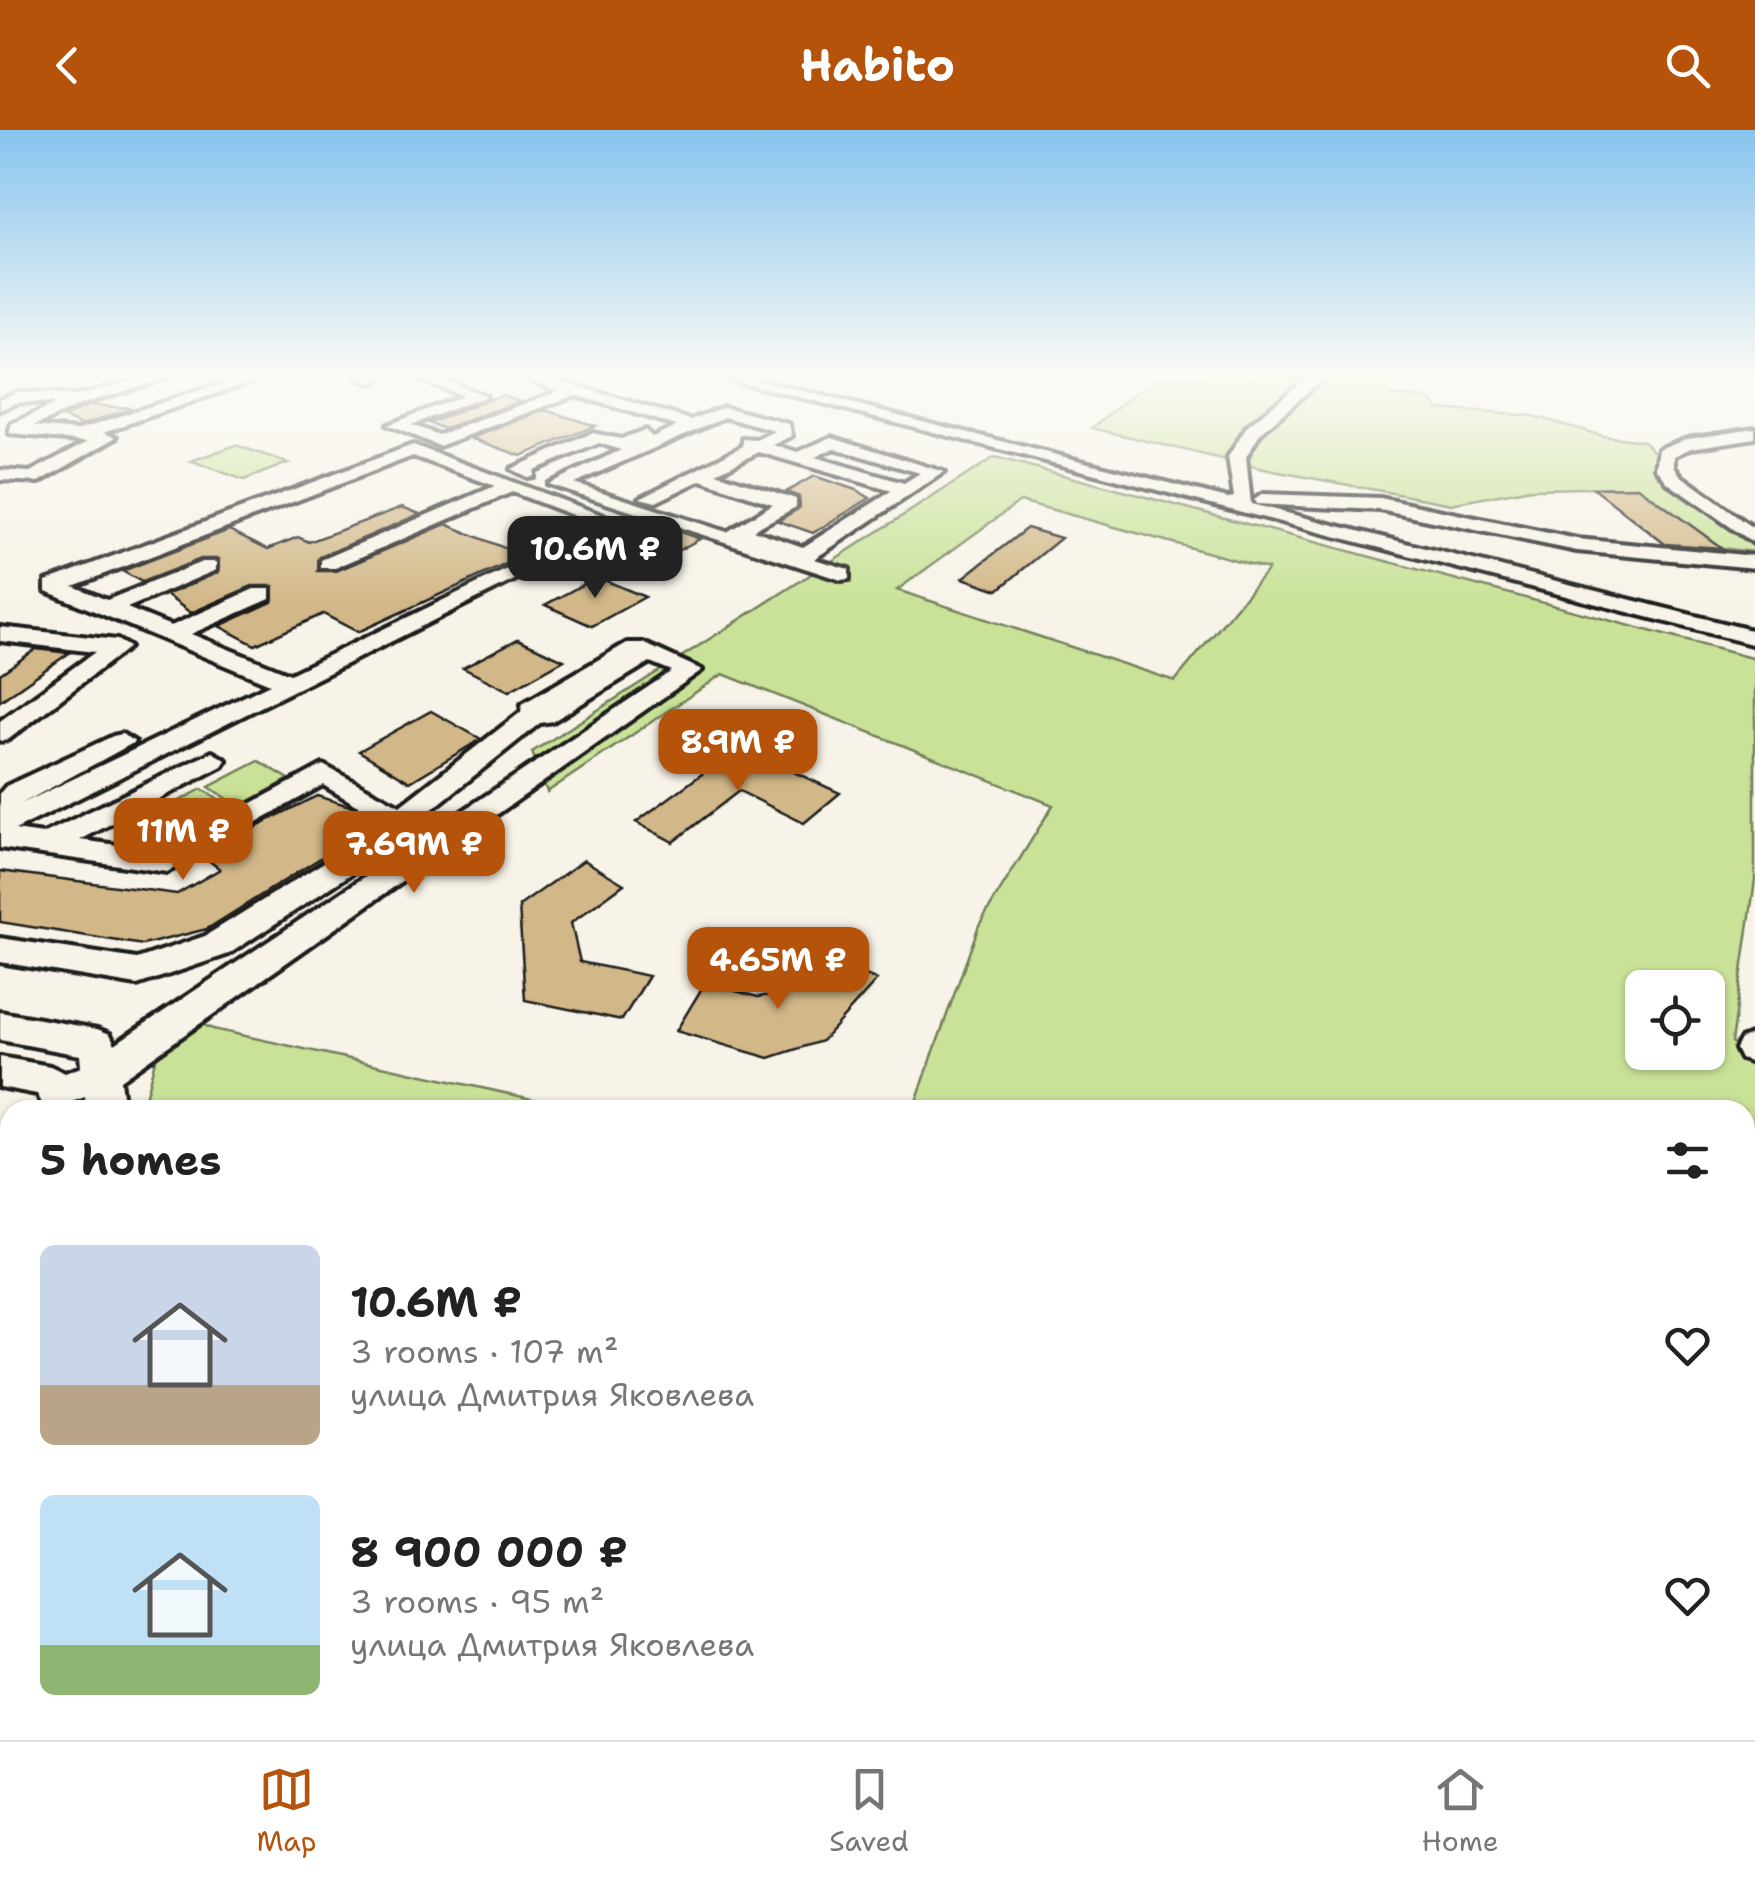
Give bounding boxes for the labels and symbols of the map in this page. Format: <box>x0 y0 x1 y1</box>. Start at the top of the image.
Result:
pin: 10.6M ₽ <box>503 516 687 601</box>
pin: 8.9M ₽ <box>657 709 819 794</box>
pin: 11M ₽ <box>113 798 253 883</box>
pin: 7.69M ₽ <box>322 811 506 896</box>
pin: 4.65M ₽ <box>686 927 870 1012</box>

